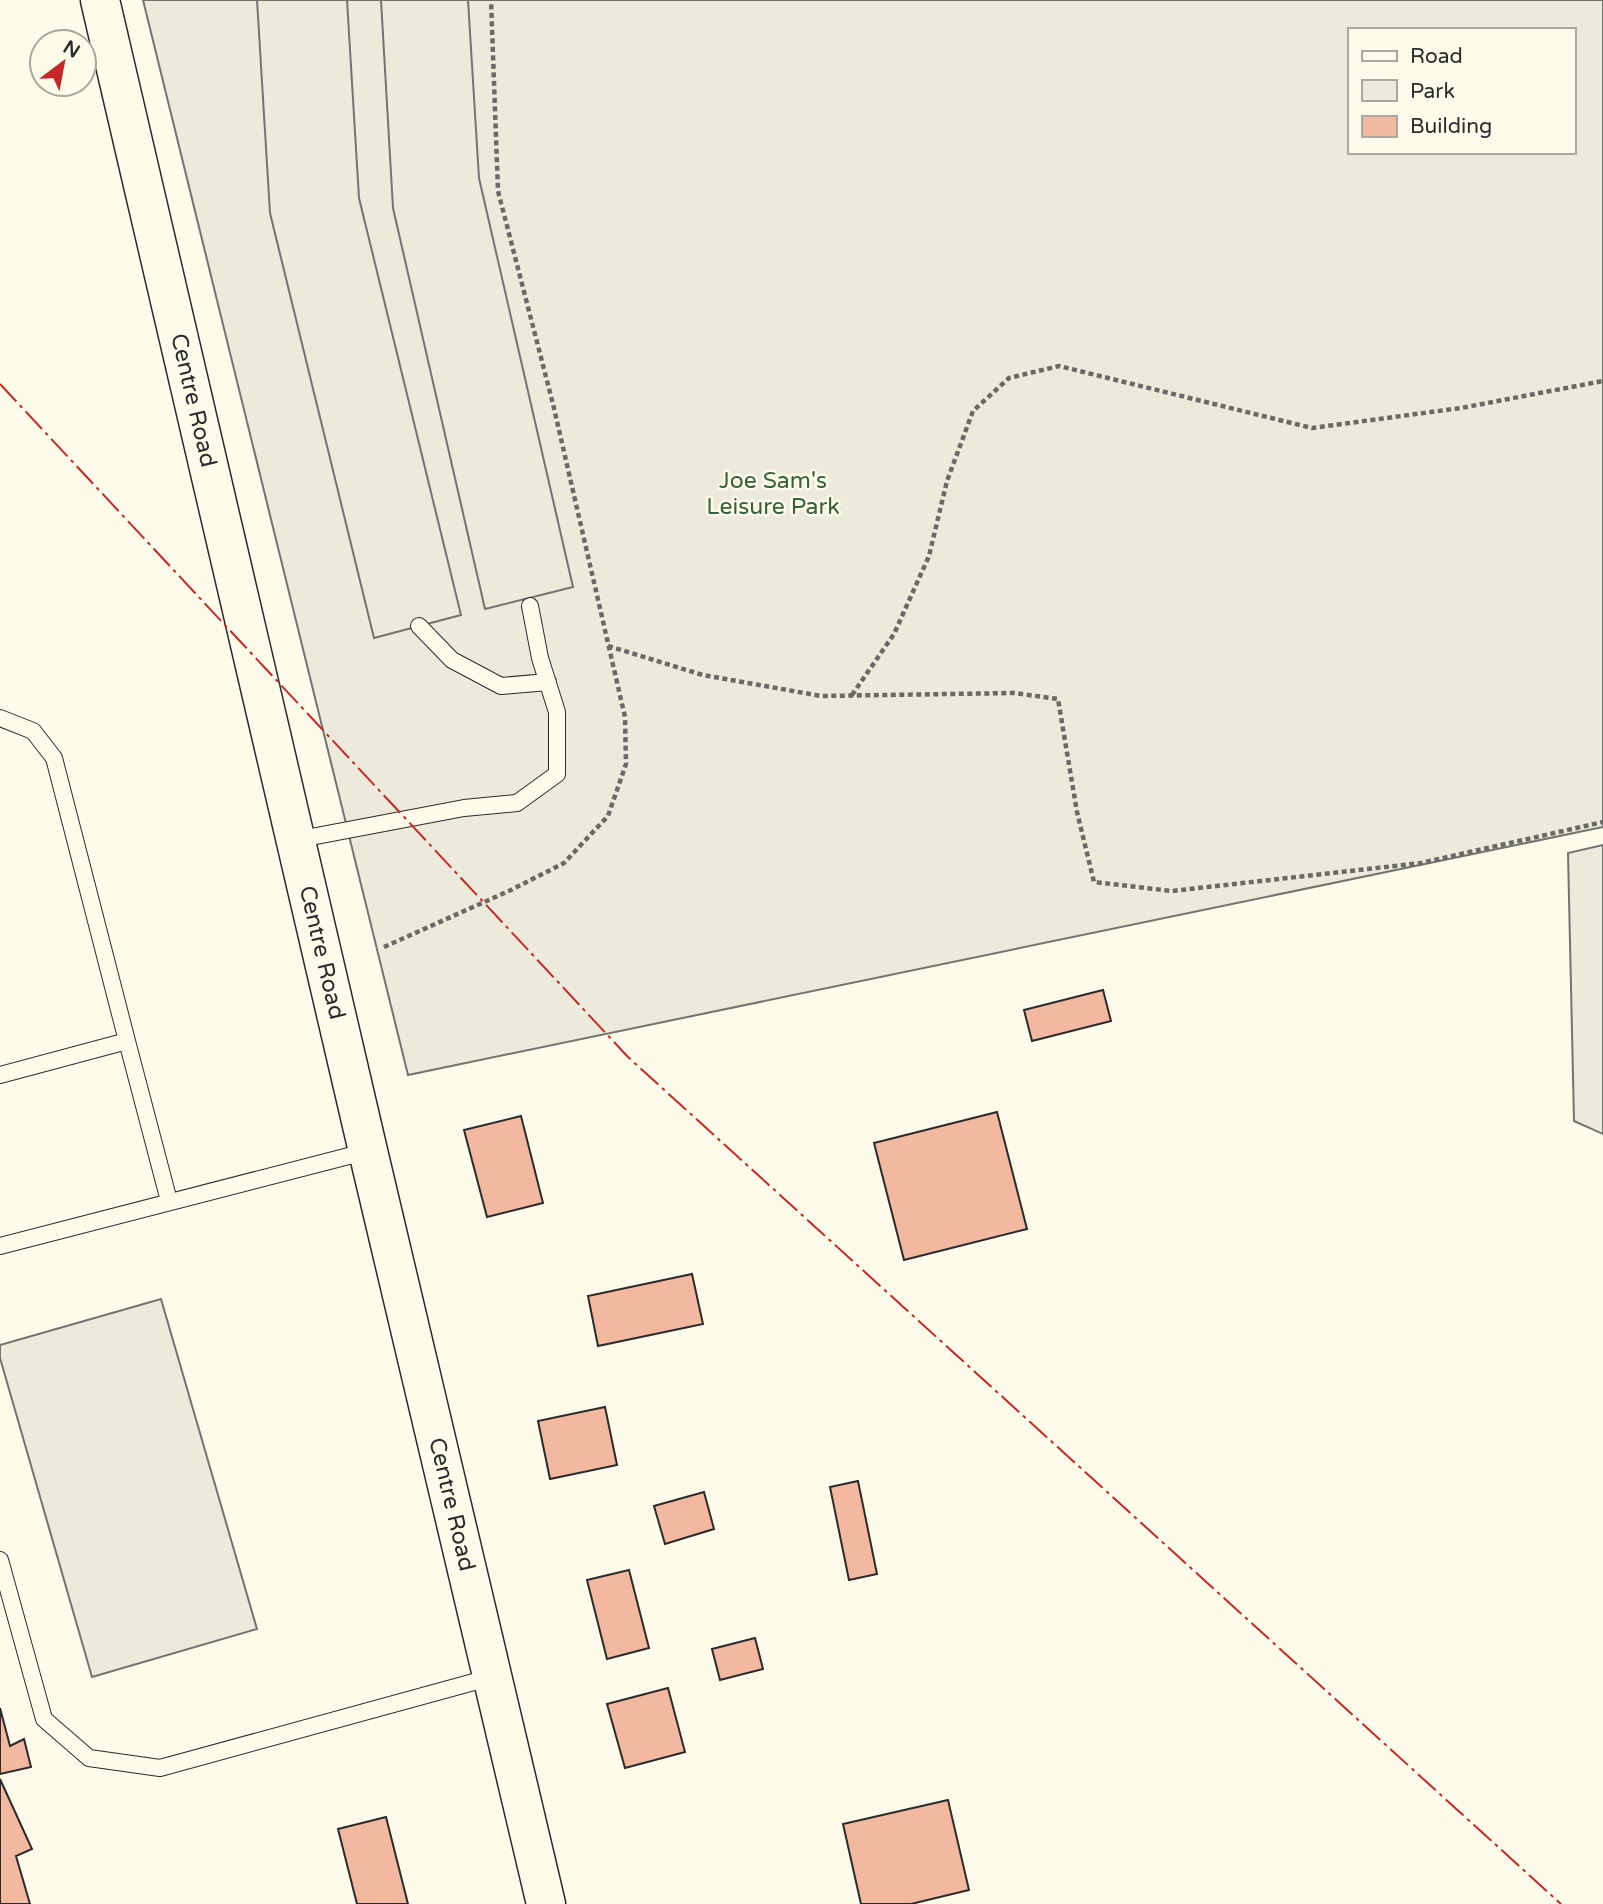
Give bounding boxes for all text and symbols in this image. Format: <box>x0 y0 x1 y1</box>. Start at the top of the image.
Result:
north arrow <box>28 28 98 98</box>
legend <box>1348 28 1575 154</box>
text: N <box>59 36 84 63</box>
text: Road <box>1410 44 1463 69</box>
text: Park <box>1410 79 1455 104</box>
text: Building <box>1410 114 1492 139</box>
street label: Centre Road <box>164 331 222 470</box>
park label: Joe Sam's Leisure Park <box>706 467 840 521</box>
street label: Centre Road <box>293 883 351 1022</box>
street label: Centre Road <box>422 1435 481 1574</box>

